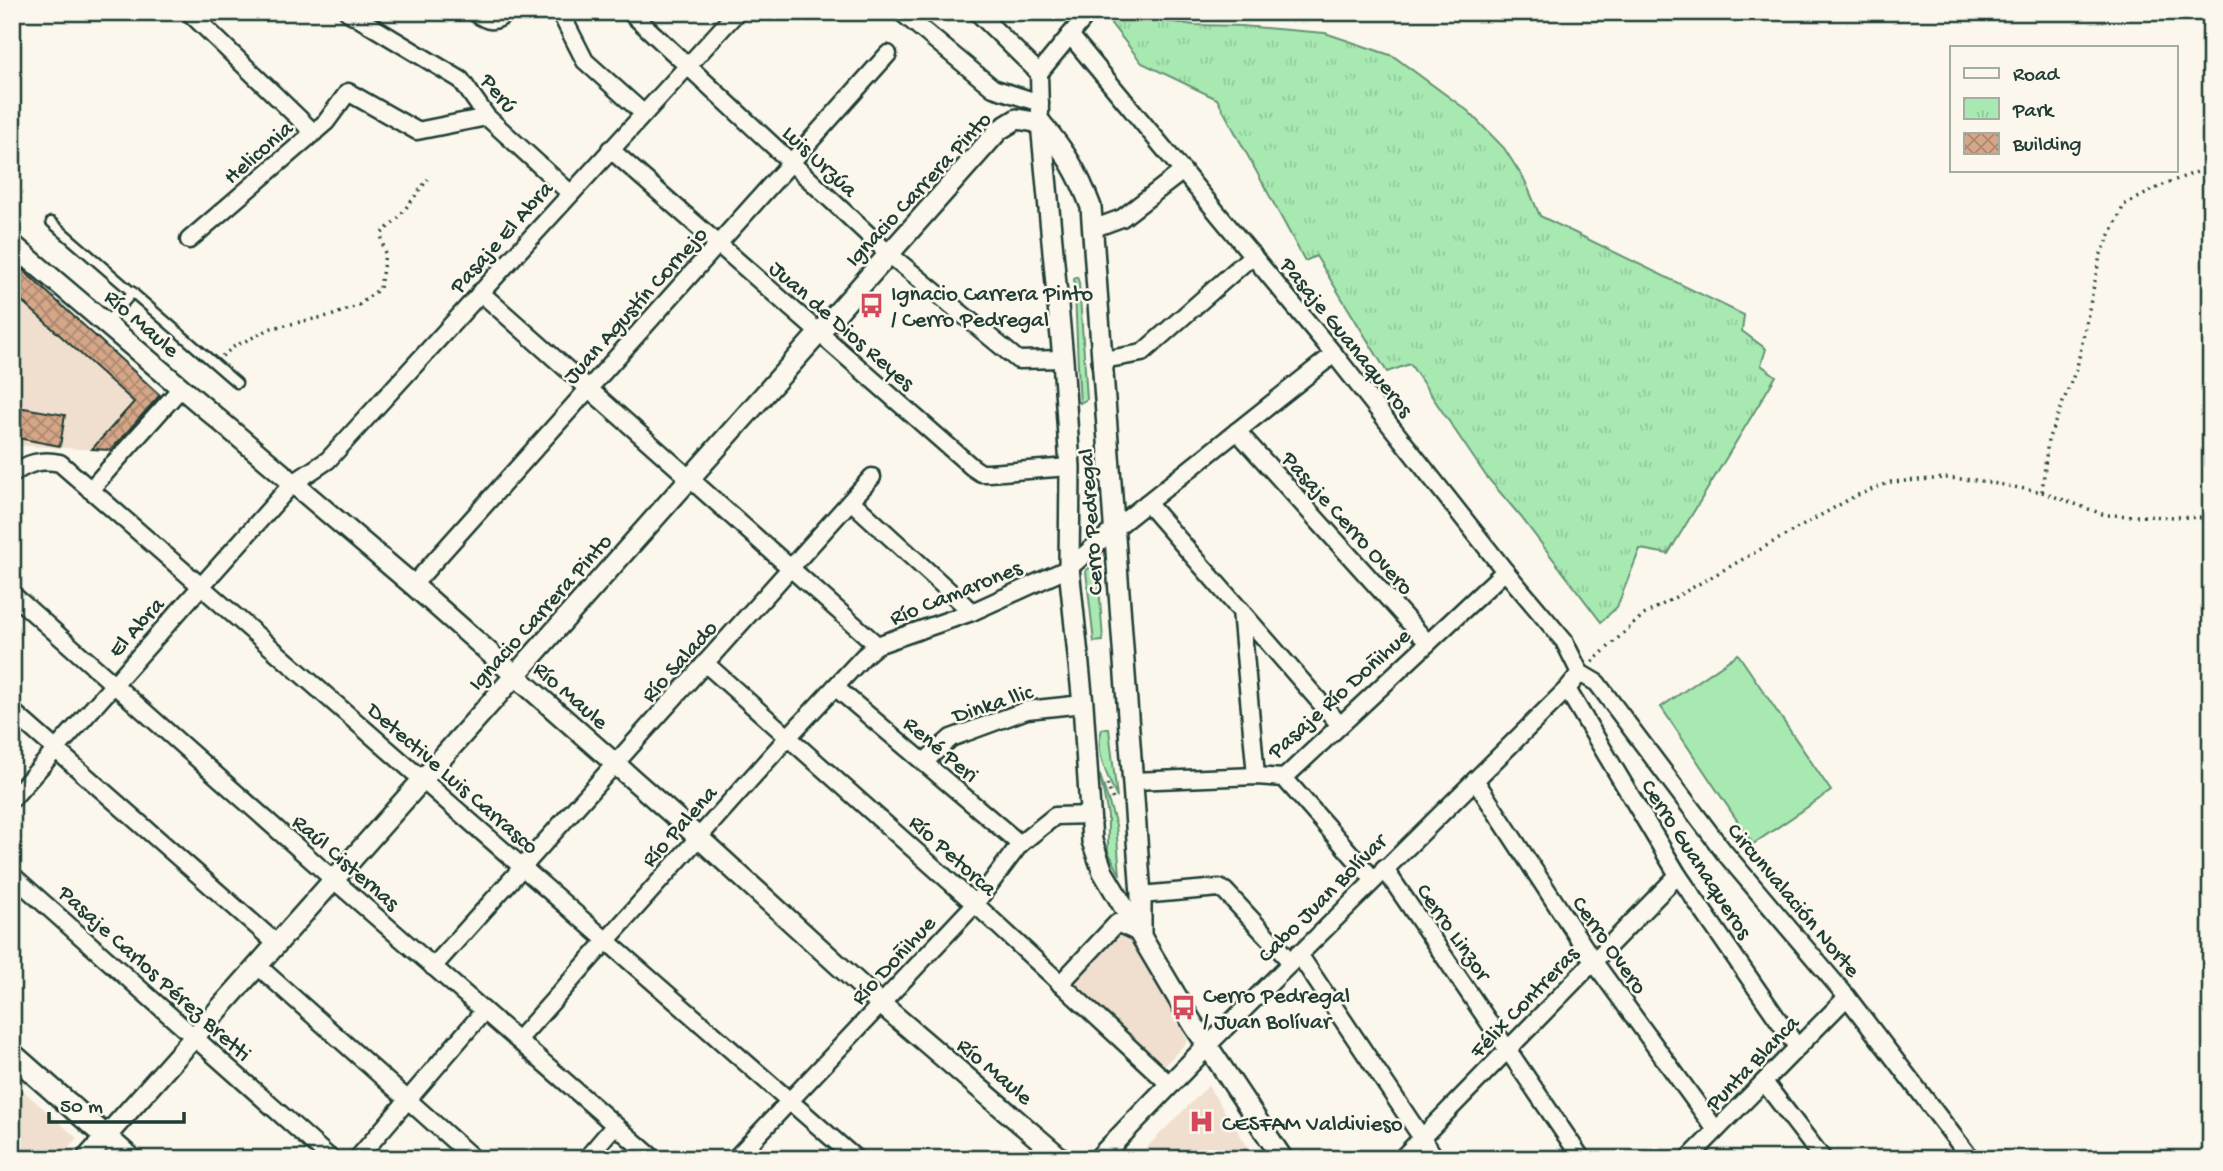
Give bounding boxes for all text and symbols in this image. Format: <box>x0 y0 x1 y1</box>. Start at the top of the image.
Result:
legend <box>1950 46 2178 172</box>
text: Road <box>2013 64 2061 89</box>
street label: Perú <box>472 68 522 120</box>
text: Park <box>2012 100 2056 125</box>
street label: Ignacio Carrera Pinto <box>841 107 998 274</box>
street label: Heliconia <box>219 115 301 191</box>
street label: Luis Urzúa <box>775 121 863 205</box>
text: Building <box>2012 134 2082 159</box>
street label: Pasaje El Abra <box>444 176 561 301</box>
street label: Juan Agustín Cornejo <box>559 222 715 391</box>
street label: Pasaje Guanaqueros <box>1272 252 1418 424</box>
street label: Juan de Dios Reyes <box>762 256 920 398</box>
place label: Ignacio Carrera Pinto / Cerro Pedregal <box>891 282 1093 335</box>
street label: Río Maule <box>98 285 185 365</box>
bus stop icon: Ignacio Carrera Pinto / Cerro Pedregal <box>857 291 885 319</box>
street label: Pasaje Cerro Overo <box>1274 446 1418 602</box>
street label: Cerro Pedregal <box>1074 448 1111 596</box>
street label: Ignacio Carrera Pinto <box>464 529 619 697</box>
street label: Río Camarones <box>886 555 1027 633</box>
street label: El Abra <box>104 592 172 664</box>
street label: Río Salado <box>637 616 725 709</box>
street label: Pasaje Río Doñihue <box>1263 623 1418 767</box>
street label: Río Maule <box>527 657 614 737</box>
street label: Dinka llic <box>948 679 1038 732</box>
street label: Detective Luis Carrasco <box>359 696 543 862</box>
street label: René Peri <box>897 711 983 790</box>
street label: Cerro Guanaqueros <box>1633 775 1757 945</box>
street label: Río Palena <box>637 780 725 874</box>
street label: Raúl Cisternas <box>285 810 404 918</box>
street label: Río Petorca <box>902 810 1002 904</box>
street label: Circunvalación Norte <box>1720 819 1866 985</box>
street label: Cabo Juan Bolívar <box>1253 828 1395 970</box>
street label: Cerro Linzor <box>1409 879 1497 988</box>
street label: Pasaje Carlos Pérez Bretti <box>51 880 256 1069</box>
street label: Cerro Overo <box>1564 892 1652 1000</box>
street label: Río Doñihue <box>846 910 943 1012</box>
street label: Félix Contreras <box>1465 941 1586 1066</box>
place label: Cerro Pedregal / Juan Bolívar <box>1203 984 1350 1037</box>
bus stop icon: Cerro Pedregal / Juan Bolívar <box>1169 993 1197 1021</box>
street label: Punta Blanca <box>1700 1010 1807 1119</box>
street label: Río Maule <box>950 1033 1038 1113</box>
scale bar <box>49 1080 184 1124</box>
text: 50 m <box>60 1096 103 1121</box>
hospital icon: CESFAM Valdivieso <box>1188 1108 1216 1136</box>
place label: CESFAM Valdivieso <box>1222 1112 1403 1139</box>

